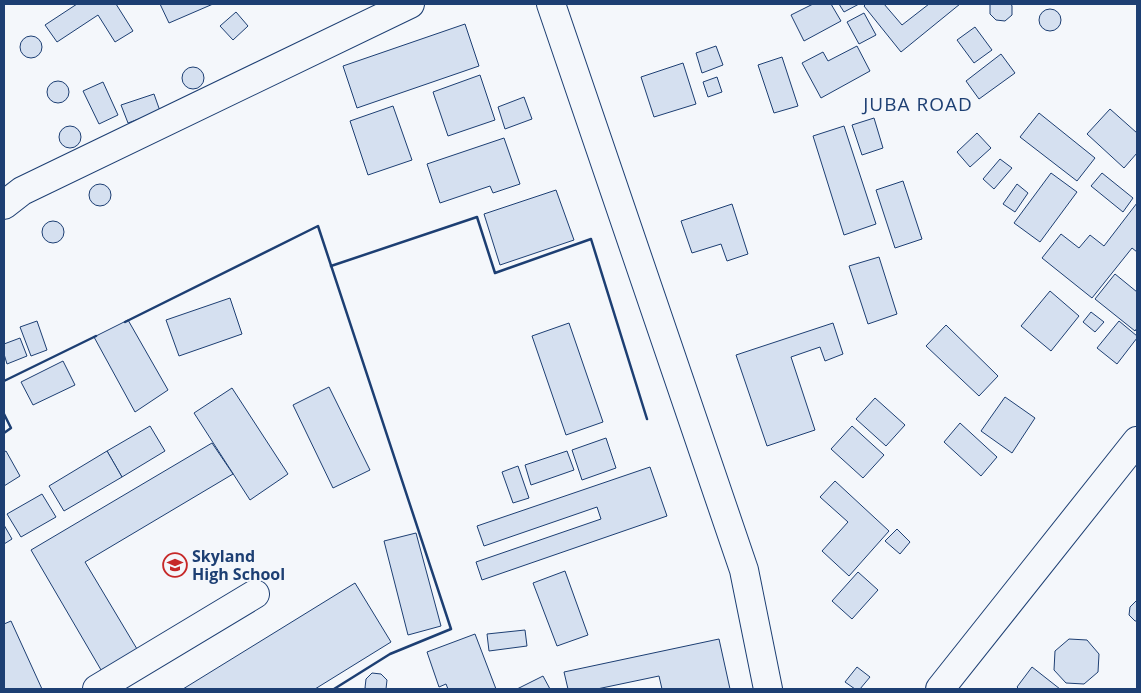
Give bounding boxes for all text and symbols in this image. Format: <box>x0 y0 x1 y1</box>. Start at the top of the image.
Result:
district label: JUBA ROAD <box>861 91 973 117</box>
place label: Skyland High School <box>192 545 285 585</box>
school or university icon: Skyland High School <box>162 552 188 578</box>

